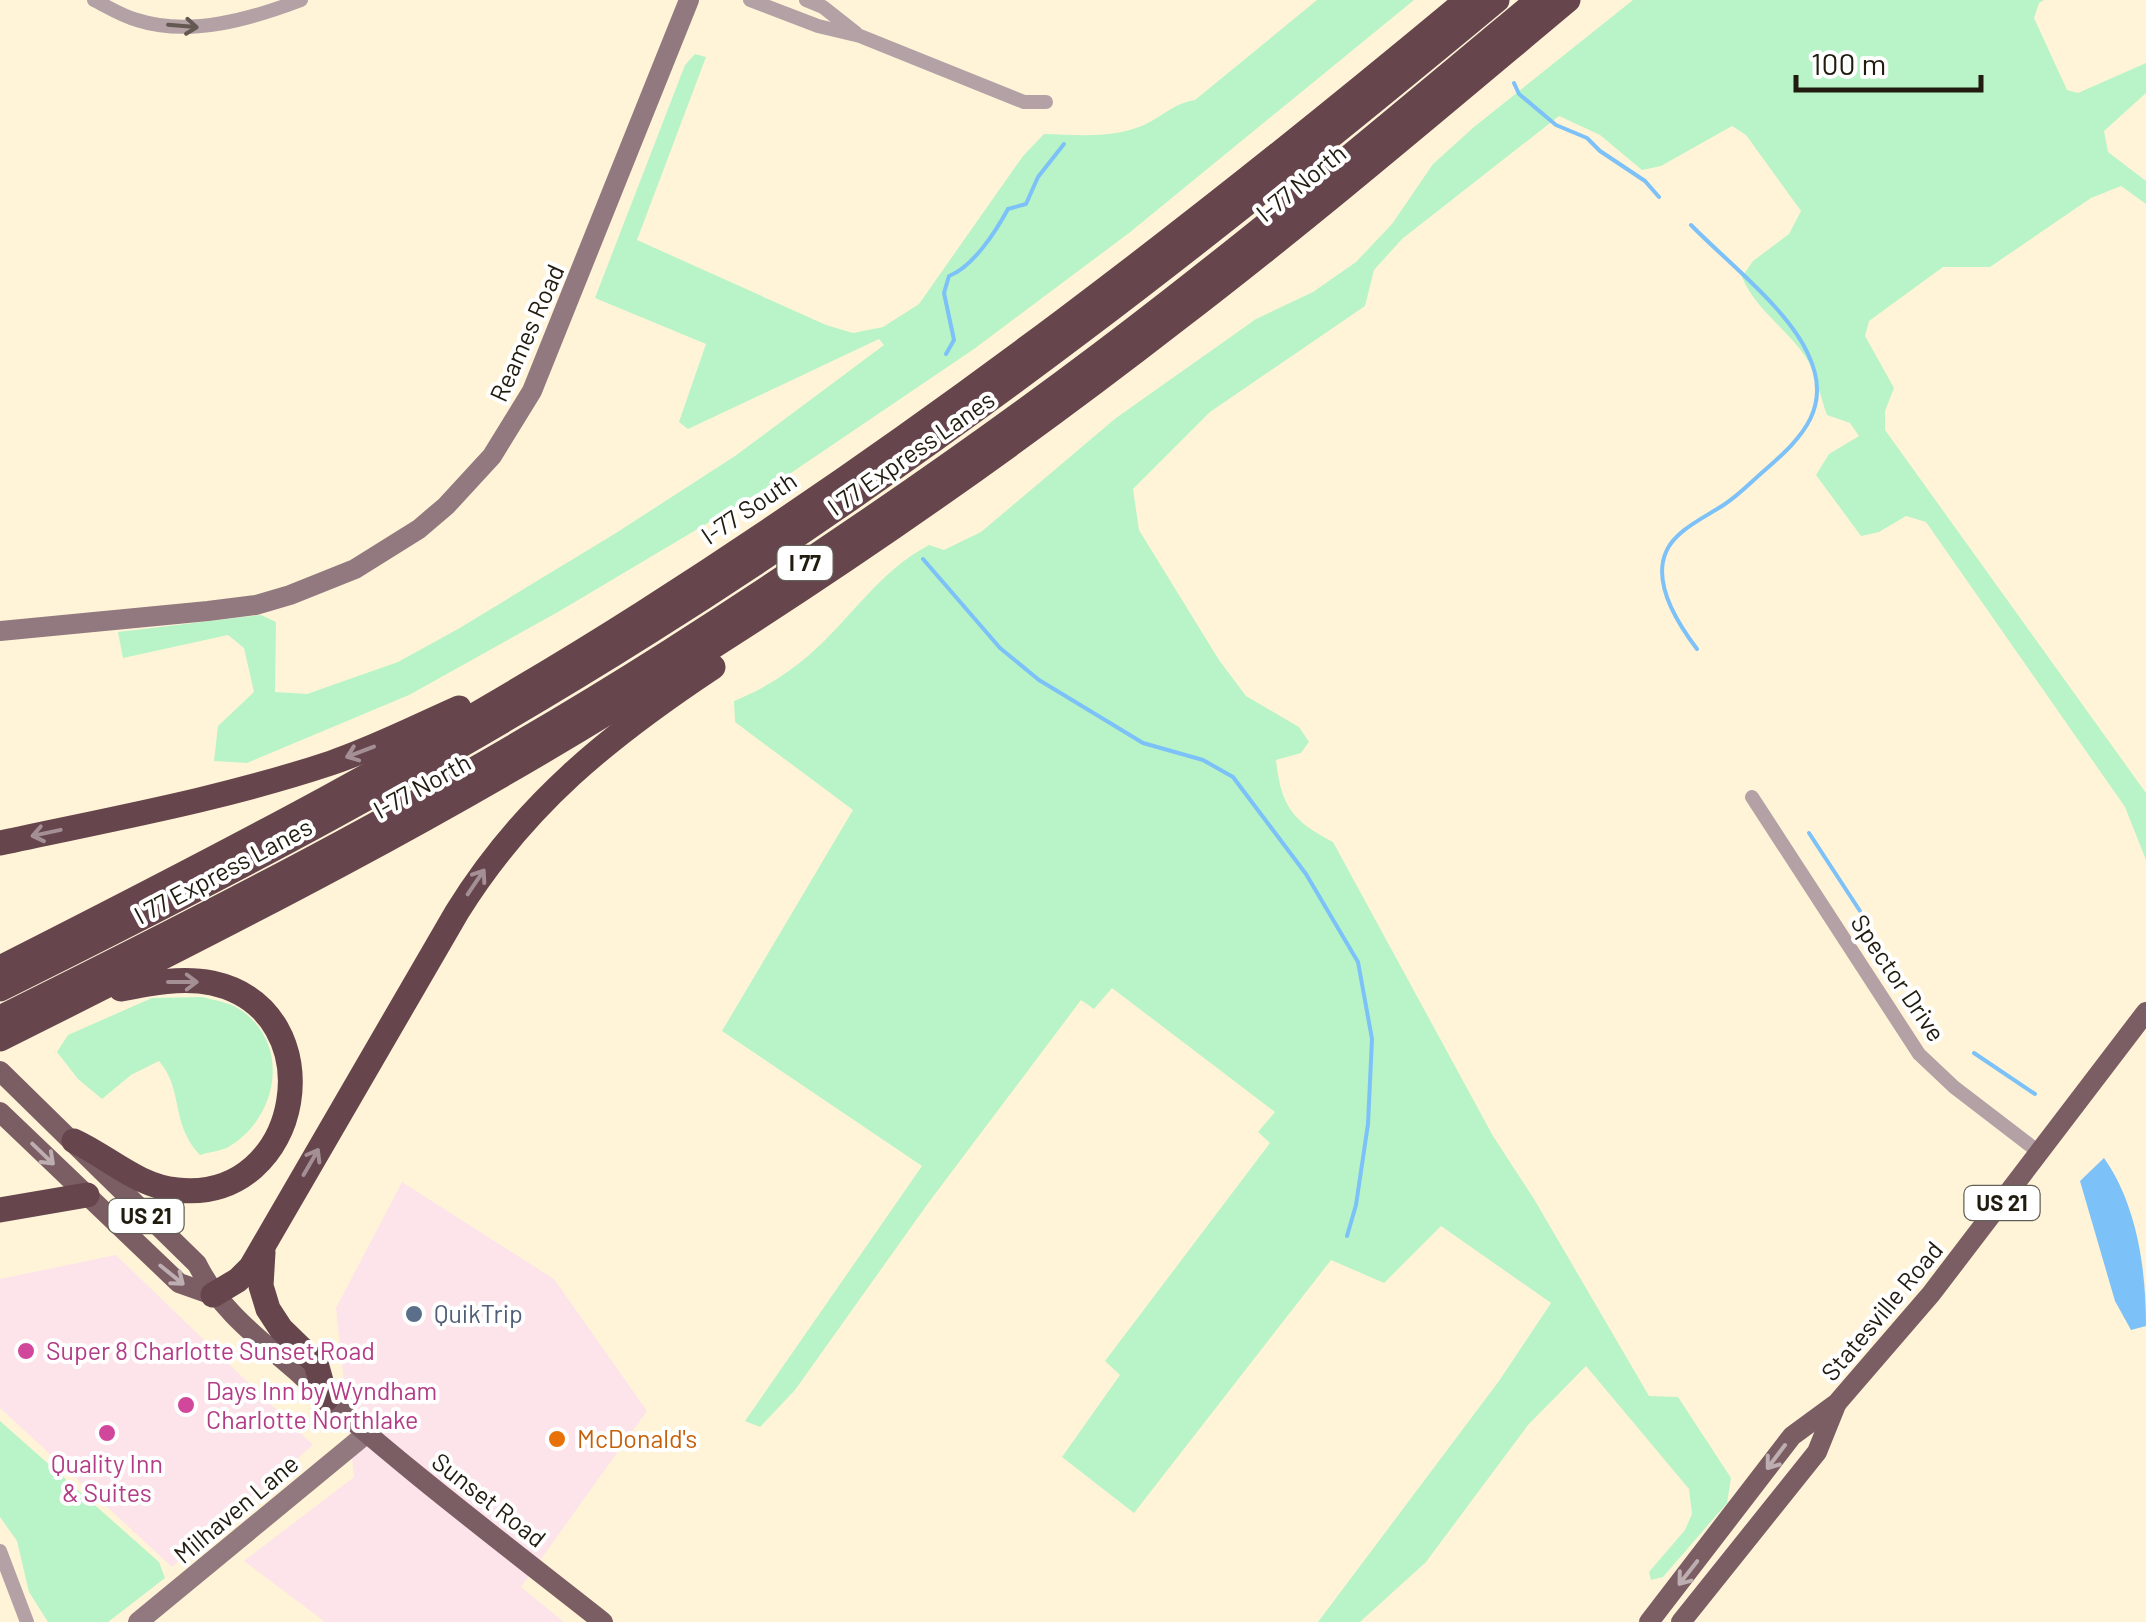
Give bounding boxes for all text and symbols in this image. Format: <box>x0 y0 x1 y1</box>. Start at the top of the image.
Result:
one-way arrow <box>167 16 199 35</box>
scale bar <box>1796 30 1981 92</box>
text: 100 m <box>1811 45 1886 81</box>
street label: I-77 North <box>1249 137 1351 227</box>
street label: Reames Road <box>482 259 570 406</box>
street label: I 77 Express Lanes <box>821 383 1000 521</box>
street label: I-77 South <box>695 464 802 550</box>
road number: I 77 <box>778 546 832 580</box>
one-way arrow <box>346 744 376 762</box>
street label: I-77 North <box>368 746 475 824</box>
street label: I 77 Express Lanes <box>128 811 317 930</box>
one-way arrow <box>31 824 63 843</box>
one-way arrow <box>465 869 486 897</box>
street label: Spector Drive <box>1845 908 1952 1047</box>
one-way arrow <box>167 972 199 991</box>
one-way arrow <box>31 1142 55 1166</box>
one-way arrow <box>301 1149 321 1177</box>
road number: US 21 <box>1964 1186 2040 1220</box>
road number: US 21 <box>108 1199 184 1233</box>
street label: Statesville Road <box>1814 1235 1948 1386</box>
one-way arrow <box>158 1264 184 1286</box>
place label: QuikTrip <box>434 1298 523 1328</box>
marker: QuikTrip <box>403 1303 425 1325</box>
place label: Super 8 Charlotte Sunset Road <box>46 1335 375 1365</box>
marker: Super 8 Charlotte Sunset Road <box>15 1340 37 1362</box>
place label: Days Inn by Wyndham Charlotte Northlake <box>206 1375 437 1434</box>
marker: Days Inn by Wyndham Charlotte Northlake <box>175 1394 197 1416</box>
marker: Quality Inn & Suites <box>96 1422 118 1444</box>
place label: McDonald's <box>577 1423 697 1453</box>
marker: McDonald's <box>546 1428 568 1450</box>
one-way arrow <box>1765 1443 1786 1470</box>
street label: Sunset Road <box>427 1446 552 1553</box>
place label: Quality Inn & Suites <box>51 1448 163 1507</box>
street label: Milhaven Lane <box>167 1448 304 1569</box>
one-way arrow <box>1677 1559 1699 1585</box>

